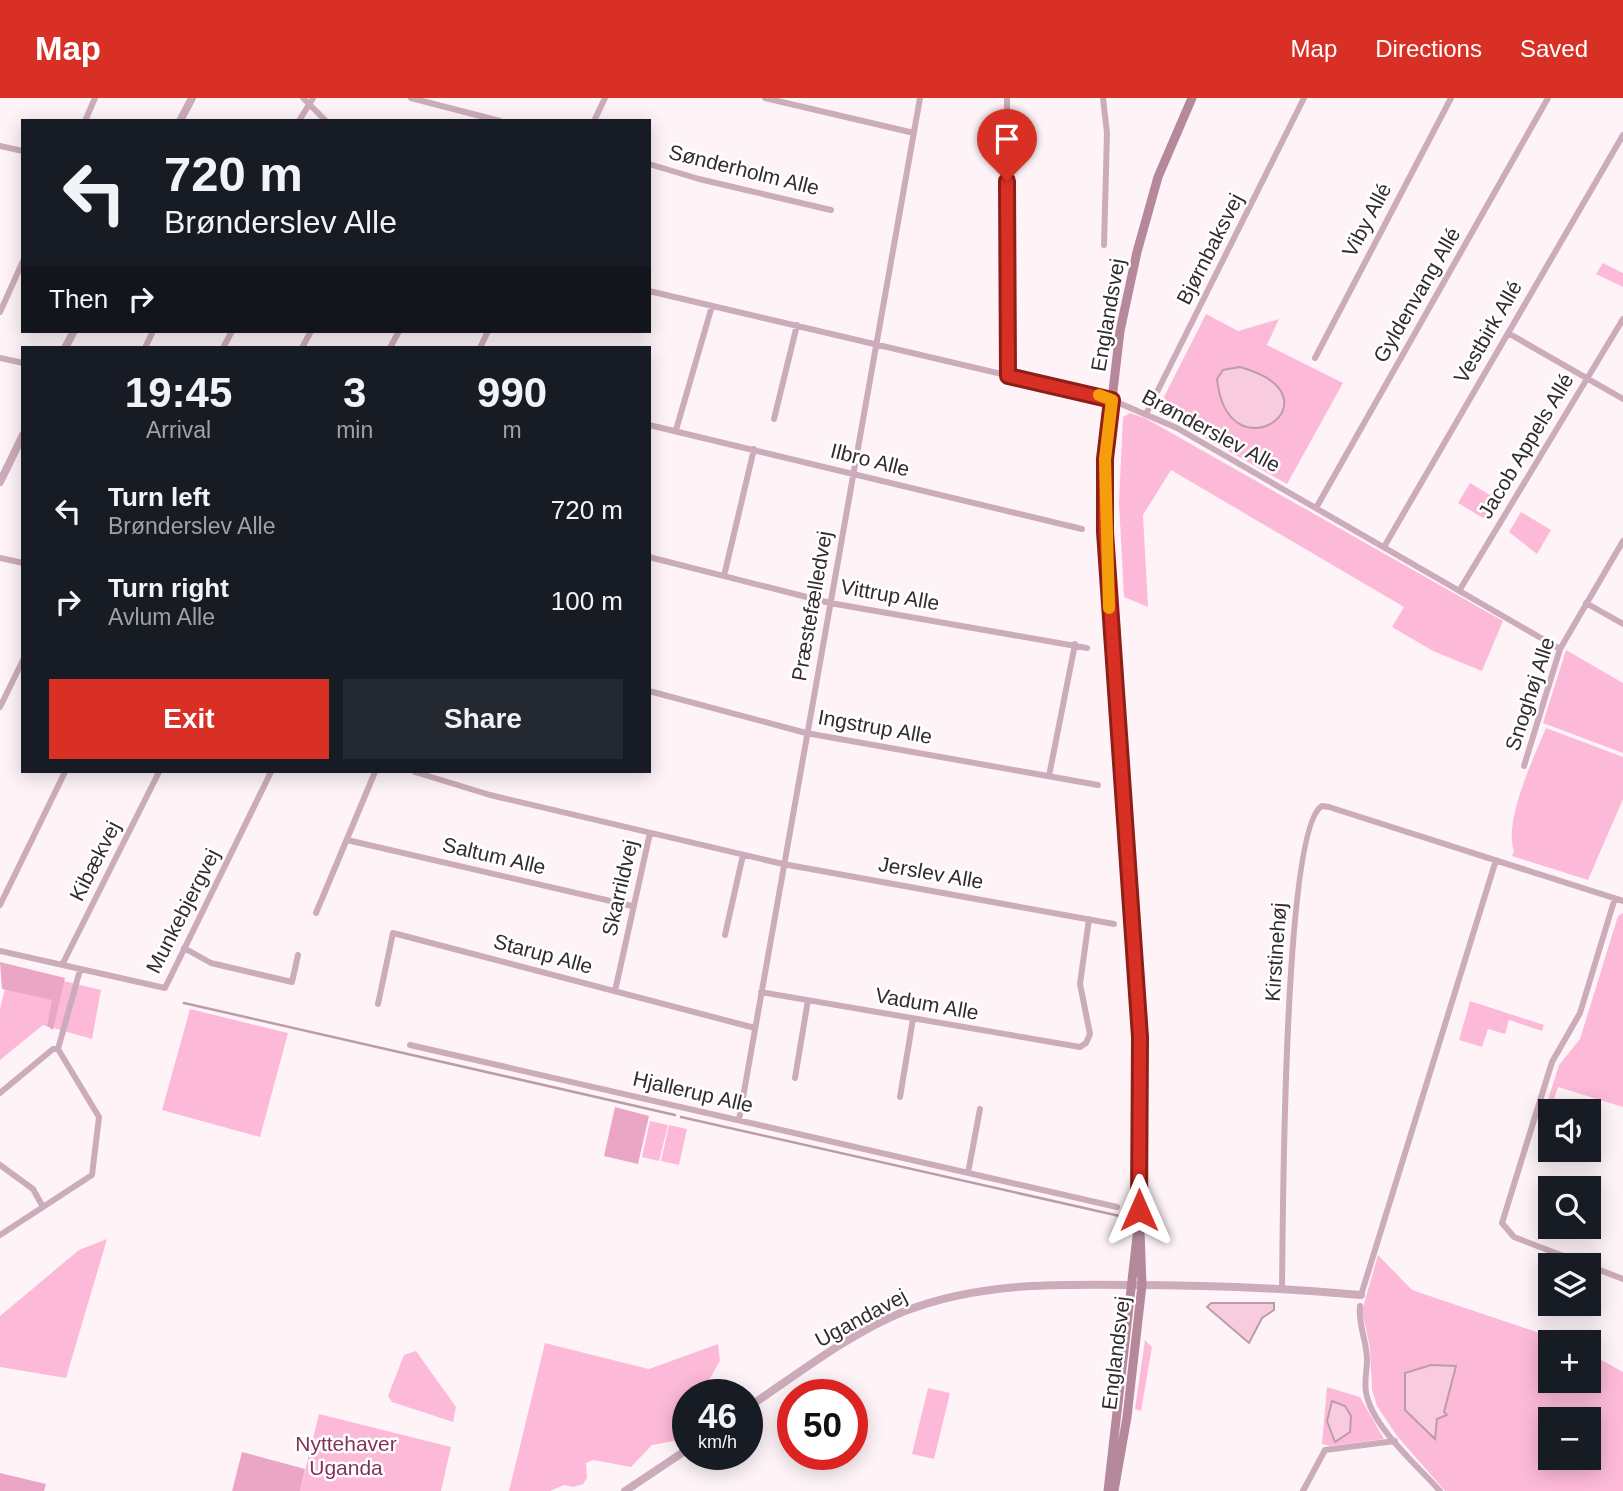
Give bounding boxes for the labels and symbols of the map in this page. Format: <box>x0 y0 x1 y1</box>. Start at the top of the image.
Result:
pin <box>977 109 1037 181</box>
street label: Sønderholm Alle <box>667 140 822 199</box>
street label: Viby Allé <box>1338 179 1396 261</box>
street label: Bjørnbaksvej <box>1172 189 1247 308</box>
street label: Gyldenvang Allé <box>1369 223 1464 366</box>
street label: Englandsvej <box>1086 257 1129 373</box>
street label: Vestbirk Allé <box>1449 276 1526 387</box>
street label: Jacob Appels Allé <box>1473 369 1578 522</box>
street label: Brønderslev Alle <box>1138 385 1284 477</box>
street label: Ilbro Alle <box>828 439 912 480</box>
street label: Præstefælledvej <box>787 529 836 683</box>
street label: Vittrup Alle <box>839 574 941 615</box>
street label: Snoghøj Alle <box>1500 634 1559 753</box>
street label: Ingstrup Alle <box>816 705 934 748</box>
street label: Kibækvej <box>65 817 124 904</box>
street label: Saltum Alle <box>440 832 548 879</box>
street label: Skarrildvej <box>597 838 642 938</box>
street label: Munkebjergvej <box>141 845 224 977</box>
street label: Jerslev Alle <box>877 852 985 893</box>
street label: Kirstinehøj <box>1261 902 1290 1002</box>
street label: Starup Alle <box>491 929 595 978</box>
street label: Vadum Alle <box>874 983 981 1024</box>
street label: Hjallerup Alle <box>631 1067 755 1117</box>
position arrow <box>1102 1173 1176 1247</box>
street label: Ugandavej <box>811 1284 910 1351</box>
street label: Englandsvej <box>1097 1295 1134 1411</box>
speed limit sign: 50 <box>777 1379 868 1470</box>
park label: Nyttehaver Uganda <box>295 1432 397 1479</box>

